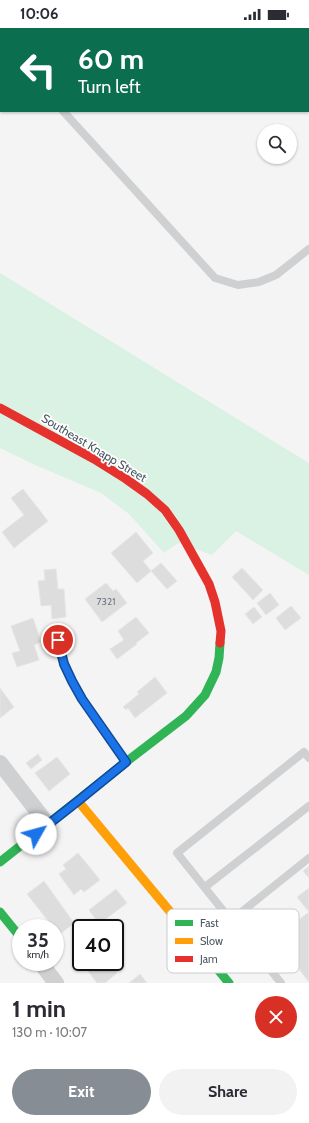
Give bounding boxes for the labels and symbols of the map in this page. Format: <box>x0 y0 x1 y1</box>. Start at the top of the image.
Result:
street label: Southeast Knapp Street <box>39 410 150 485</box>
house number: 7321 <box>97 595 115 608</box>
pin <box>41 623 75 657</box>
position arrow <box>15 813 57 855</box>
legend <box>167 909 299 973</box>
text: Fast <box>200 916 219 930</box>
speed limit sign: 40 <box>72 919 124 971</box>
text: Slow <box>200 934 223 948</box>
text: Jam <box>199 952 218 966</box>

